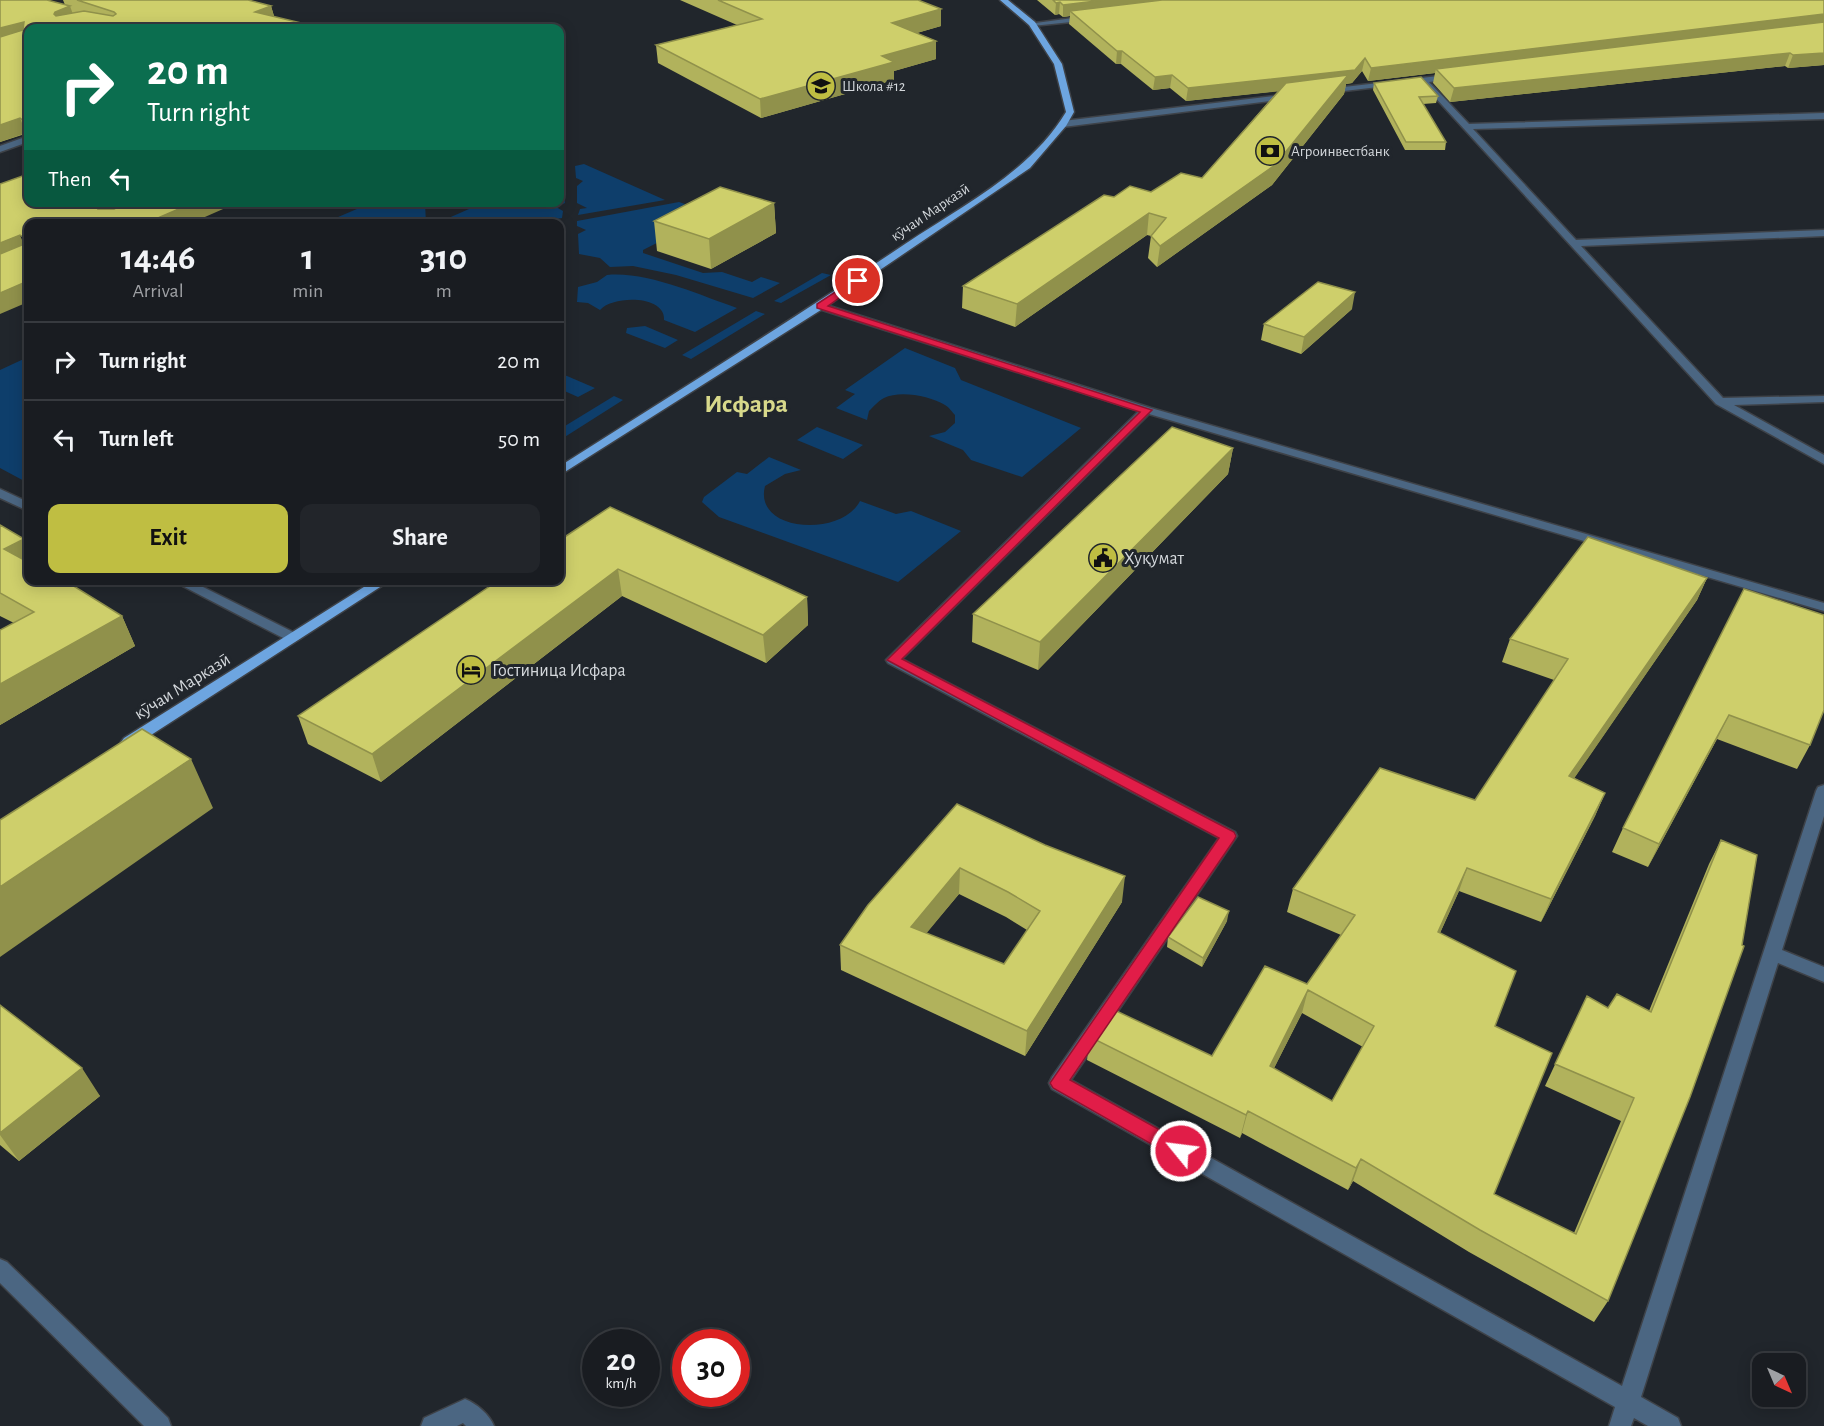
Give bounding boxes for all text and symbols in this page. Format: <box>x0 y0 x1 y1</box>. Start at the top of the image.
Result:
icon: right <box>48 48 126 126</box>
text: 20 m <box>147 50 229 92</box>
school or university icon: Школа #12 <box>805 70 837 102</box>
place label: Школа #12 <box>842 79 906 94</box>
text: Turn right <box>147 99 250 126</box>
bank icon: Агроинвестбанк <box>1254 135 1286 167</box>
place label: Агроинвестбанк <box>1291 144 1390 159</box>
icon: left <box>104 162 137 195</box>
text: Then <box>48 168 92 190</box>
street label: кӯчаи Марказӣ <box>888 181 972 244</box>
text: 14:46 <box>121 240 196 276</box>
text: 1 <box>301 240 314 276</box>
text: 310 <box>420 240 467 276</box>
pin <box>832 255 883 306</box>
icon: arrive <box>841 264 874 297</box>
text: Arrival <box>132 281 184 301</box>
text: min <box>292 281 323 301</box>
text: m <box>436 281 452 301</box>
icon: right <box>48 345 81 378</box>
text: Turn right <box>99 350 186 372</box>
text: 20 m <box>497 350 540 372</box>
district label: Исфара <box>704 391 788 417</box>
icon: left <box>48 423 81 456</box>
text: Turn left <box>99 428 173 450</box>
text: 50 m <box>498 428 540 450</box>
button: Exit <box>48 504 288 573</box>
button: Share <box>300 504 540 573</box>
public building icon: Хуқумат <box>1087 542 1119 574</box>
place label: Хуқумат <box>1124 550 1185 568</box>
street label: кӯчаи Марказӣ <box>131 650 234 723</box>
hotel icon: Гостиница Исфара <box>455 654 487 686</box>
place label: Гостиница Исфара <box>492 662 626 680</box>
position arrow <box>1149 1119 1213 1183</box>
speed limit sign: 30 <box>672 1329 750 1407</box>
text: 20 <box>606 1346 636 1376</box>
north arrow <box>1752 1353 1806 1407</box>
map controls <box>1752 1353 1806 1407</box>
text: km/h <box>606 1376 636 1391</box>

